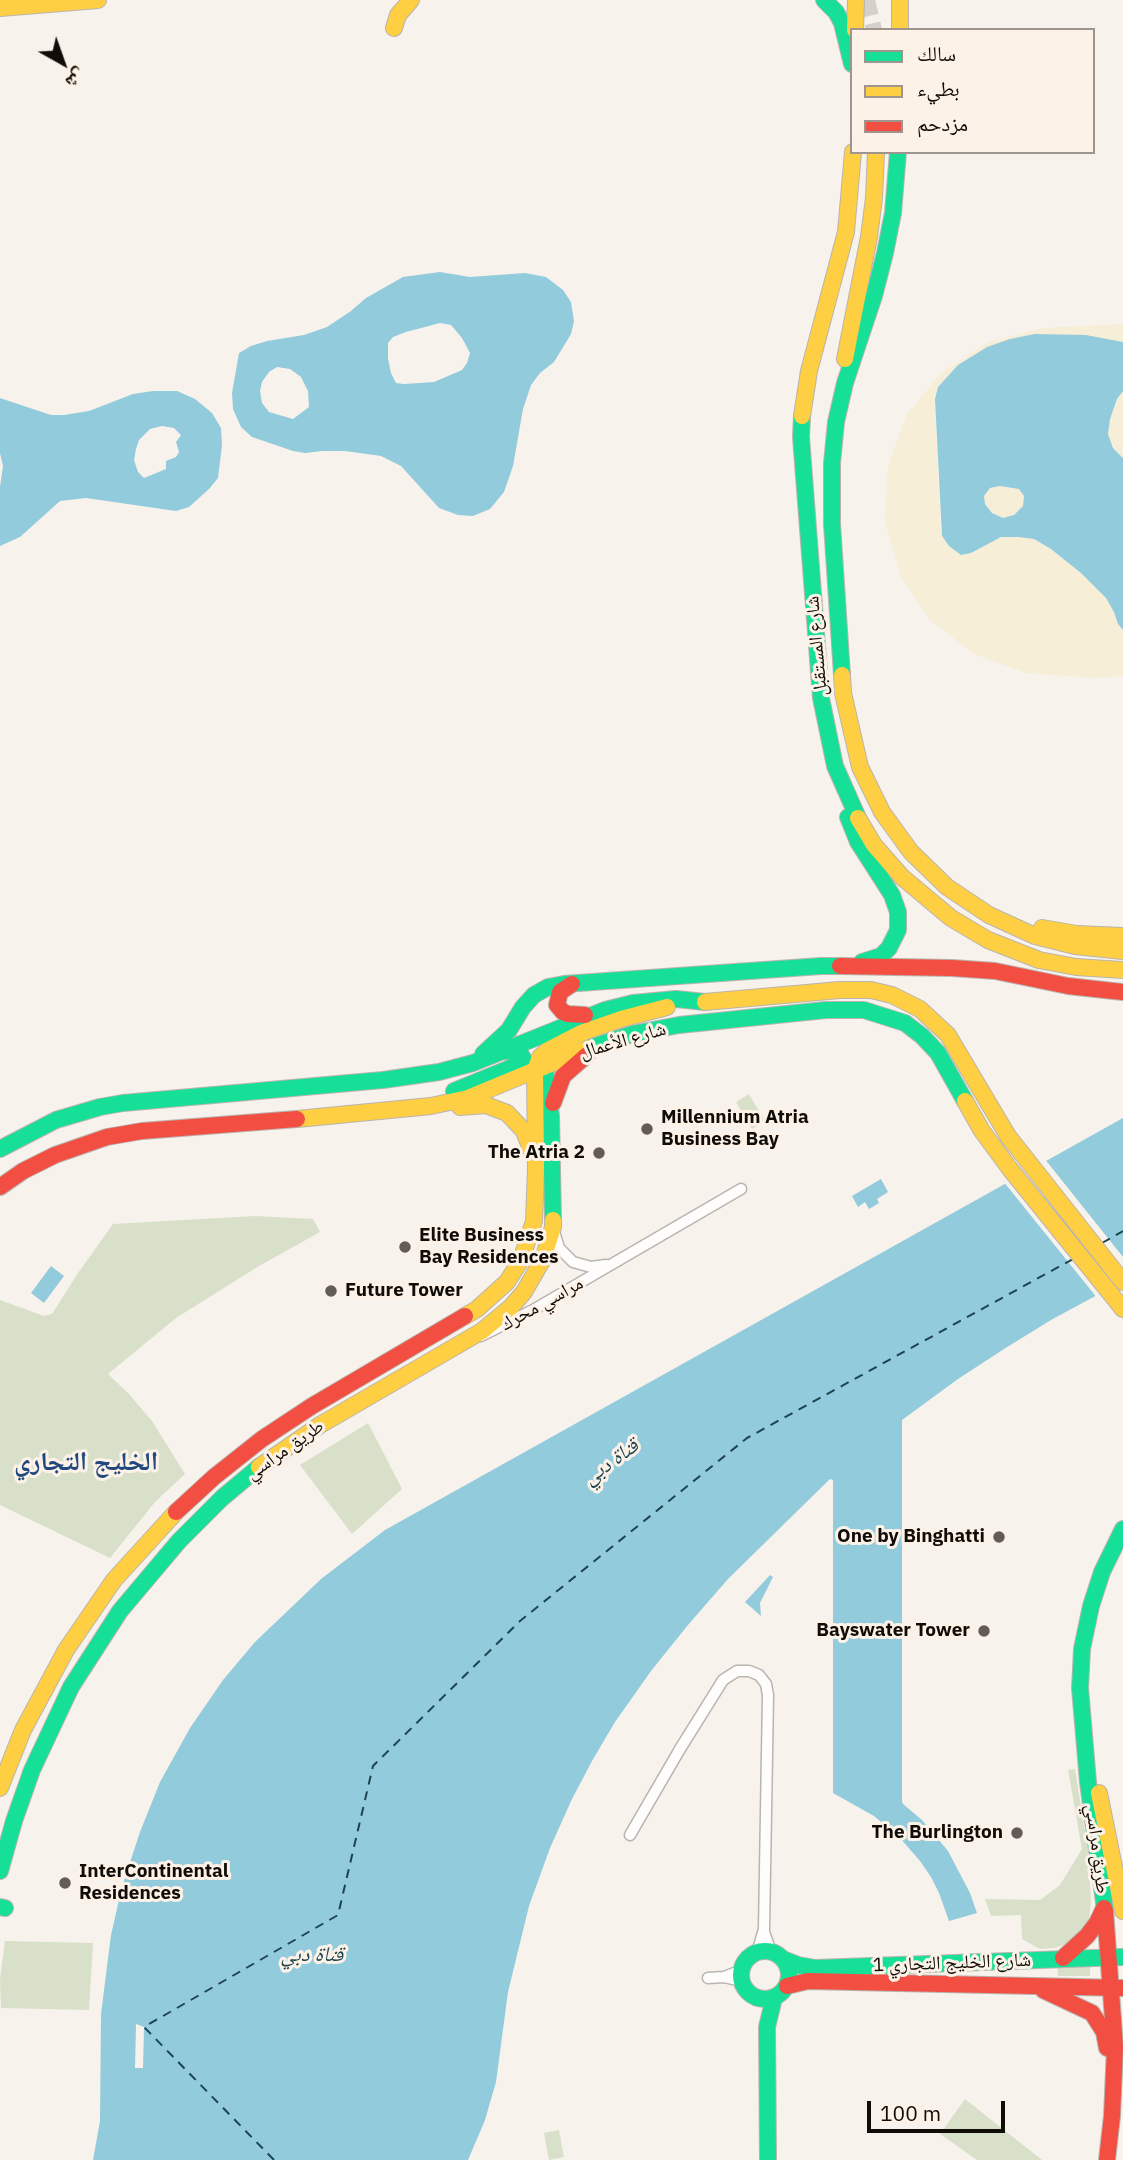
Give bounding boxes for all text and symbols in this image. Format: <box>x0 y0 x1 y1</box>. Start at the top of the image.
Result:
north arrow <box>28 28 98 98</box>
legend <box>850 28 1095 154</box>
text: سالك <box>917 39 956 67</box>
text: ش <box>61 63 92 95</box>
text: بطيء <box>917 74 960 102</box>
text: مزدحم <box>917 109 968 137</box>
street label: شارع المستقبل <box>801 595 833 697</box>
street label: شارع الأعمال <box>577 1018 669 1064</box>
place label: Millennium Atria Business Bay <box>661 1107 809 1151</box>
marker: Millennium Atria Business Bay <box>639 1121 655 1137</box>
place label: The Atria 2 <box>488 1142 585 1164</box>
marker: The Atria 2 <box>591 1145 607 1161</box>
place label: Elite Business Bay Residences <box>419 1225 559 1269</box>
marker: Elite Business Bay Residences <box>397 1239 413 1255</box>
street label: مراسي محرك <box>497 1272 587 1336</box>
place label: Future Tower <box>345 1280 463 1302</box>
marker: Future Tower <box>323 1283 339 1299</box>
street label: طريق مراسي <box>242 1415 328 1485</box>
water label: قناة دبي <box>578 1433 644 1491</box>
district label: الخليج التجاري <box>14 1446 158 1478</box>
place label: One by Binghatti <box>837 1526 985 1548</box>
marker: One by Binghatti <box>991 1529 1007 1545</box>
place label: Bayswater Tower <box>816 1620 970 1642</box>
marker: Bayswater Tower <box>976 1623 992 1639</box>
street label: طريق مراسي <box>1080 1803 1114 1895</box>
place label: The Burlington <box>872 1822 1003 1844</box>
marker: The Burlington <box>1009 1825 1025 1841</box>
place label: InterContinental Residences <box>79 1861 229 1905</box>
marker: InterContinental Residences <box>57 1875 73 1891</box>
water label: قناة دبي <box>281 1942 343 1968</box>
street label: شارع الخليج التجاري 1 <box>873 1949 1031 1977</box>
scale bar <box>871 2086 1009 2130</box>
text: 100 m <box>880 2099 941 2127</box>

